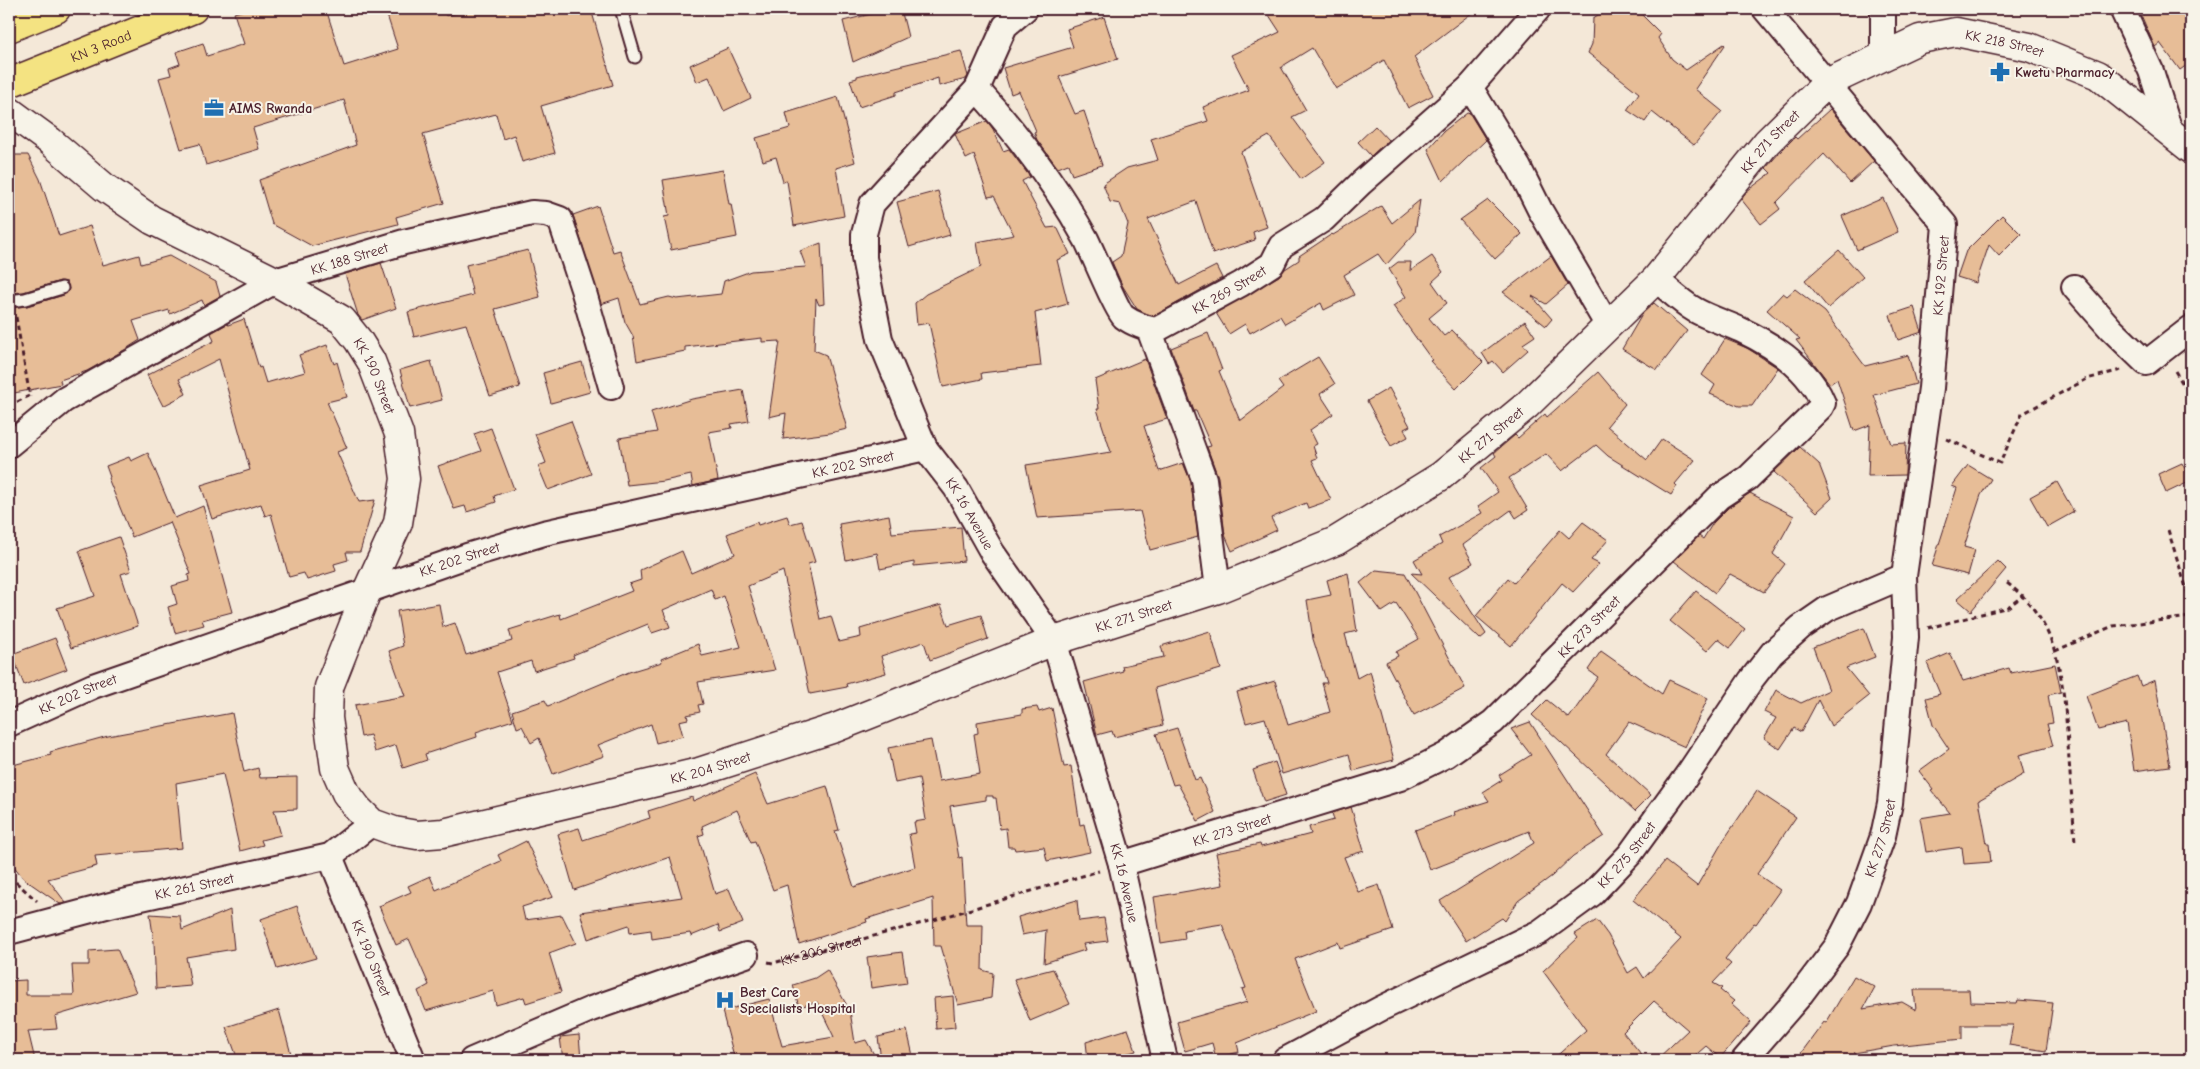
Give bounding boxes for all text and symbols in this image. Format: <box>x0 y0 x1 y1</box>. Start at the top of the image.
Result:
street label: KK 218 Street <box>1964 26 2047 61</box>
street label: KN 3 Road <box>68 27 134 66</box>
pharmacy icon: Kwetu Pharmacy <box>1989 61 2011 83</box>
place label: Kwetu Pharmacy <box>2015 64 2115 81</box>
office icon: AIMS Rwanda <box>203 97 225 119</box>
place label: AIMS Rwanda <box>229 100 312 117</box>
street label: KK 271 Street <box>1737 106 1804 177</box>
street label: KK 192 Street <box>1929 234 1953 316</box>
street label: KK 188 Street <box>309 239 391 279</box>
street label: KK 269 Street <box>1189 262 1270 318</box>
street label: KK 190 Street <box>350 335 399 417</box>
street label: KK 271 Street <box>1455 403 1528 467</box>
street label: KK 202 Street <box>810 447 896 482</box>
street label: KK 16 Avenue <box>942 474 997 553</box>
street label: KK 202 Street <box>417 538 503 581</box>
street label: KK 273 Street <box>1554 592 1625 662</box>
street label: KK 271 Street <box>1093 596 1175 636</box>
street label: KK 202 Street <box>36 670 120 718</box>
street label: KK 204 Street <box>669 748 754 788</box>
street label: KK 277 Street <box>1861 797 1899 880</box>
street label: KK 273 Street <box>1191 810 1274 850</box>
street label: KK 275 Street <box>1594 818 1660 892</box>
street label: KK 16 Avenue <box>1106 841 1142 924</box>
street label: KK 261 Street <box>153 869 237 904</box>
street label: KK 190 Street <box>348 917 395 1000</box>
street label: KK 206 Street <box>779 931 865 970</box>
place label: Best Care Specialists Hospital <box>740 984 856 1017</box>
hospital icon: Best Care Specialists Hospital <box>714 989 736 1011</box>

